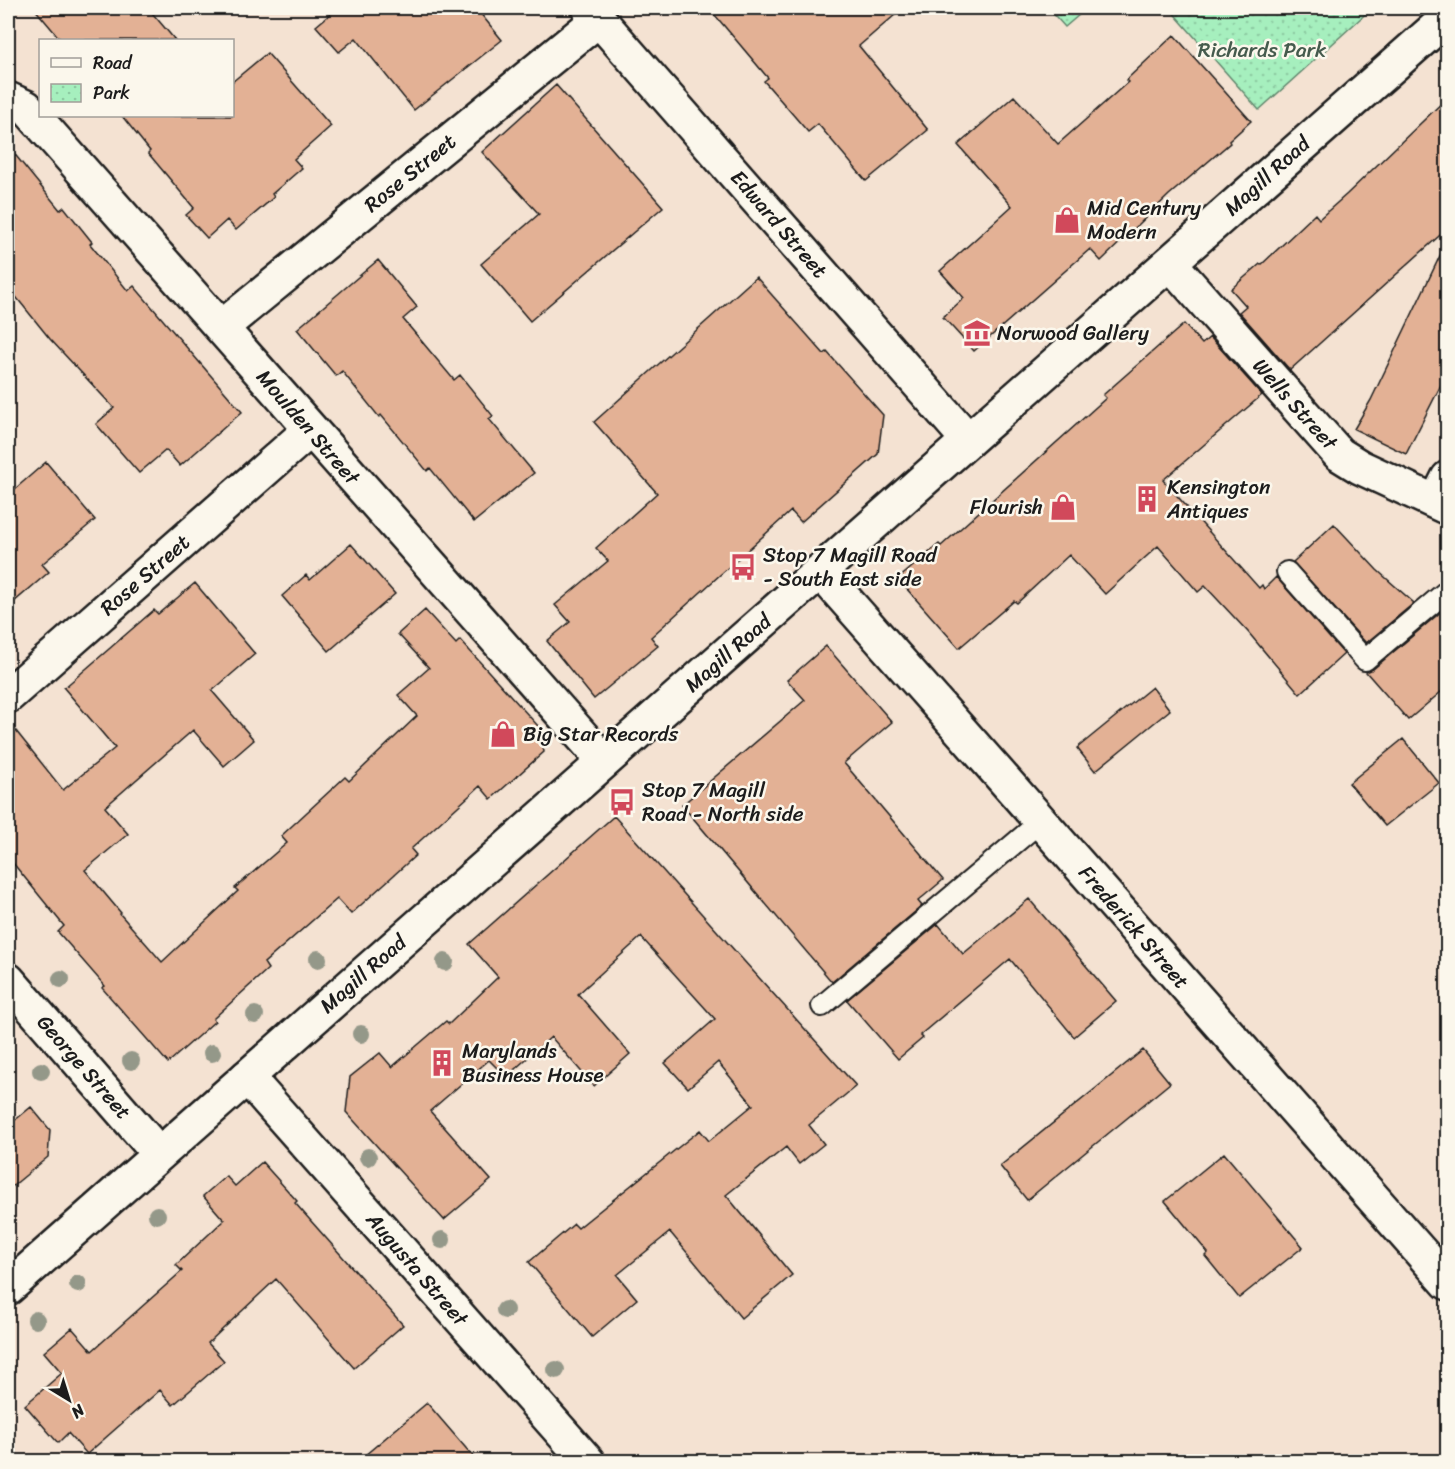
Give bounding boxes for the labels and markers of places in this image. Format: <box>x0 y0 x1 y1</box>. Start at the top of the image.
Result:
place label: Mid Century Modern <box>1087 189 1201 251</box>
shop icon: Mid Century Modern <box>1052 205 1082 235</box>
place label: Norwood Gallery <box>997 314 1149 352</box>
museum icon: Norwood Gallery <box>962 318 992 348</box>
place label: Kensington Antiques <box>1166 468 1270 530</box>
building icon: Kensington Antiques <box>1132 484 1162 514</box>
place label: Flourish <box>970 488 1043 526</box>
shop icon: Flourish <box>1048 492 1078 522</box>
place label: Stop 7 Magill Road - South East side <box>763 536 938 598</box>
bus stop icon: Stop 7 Magill Road - South East side <box>728 552 758 582</box>
place label: Big Star Records <box>523 715 679 753</box>
shop icon: Big Star Records <box>488 719 518 749</box>
place label: Stop 7 Magill Road - North side <box>642 771 804 833</box>
bus stop icon: Stop 7 Magill Road - North side <box>607 787 637 817</box>
place label: Marylands Business House <box>462 1032 604 1094</box>
building icon: Marylands Business House <box>427 1048 457 1078</box>

